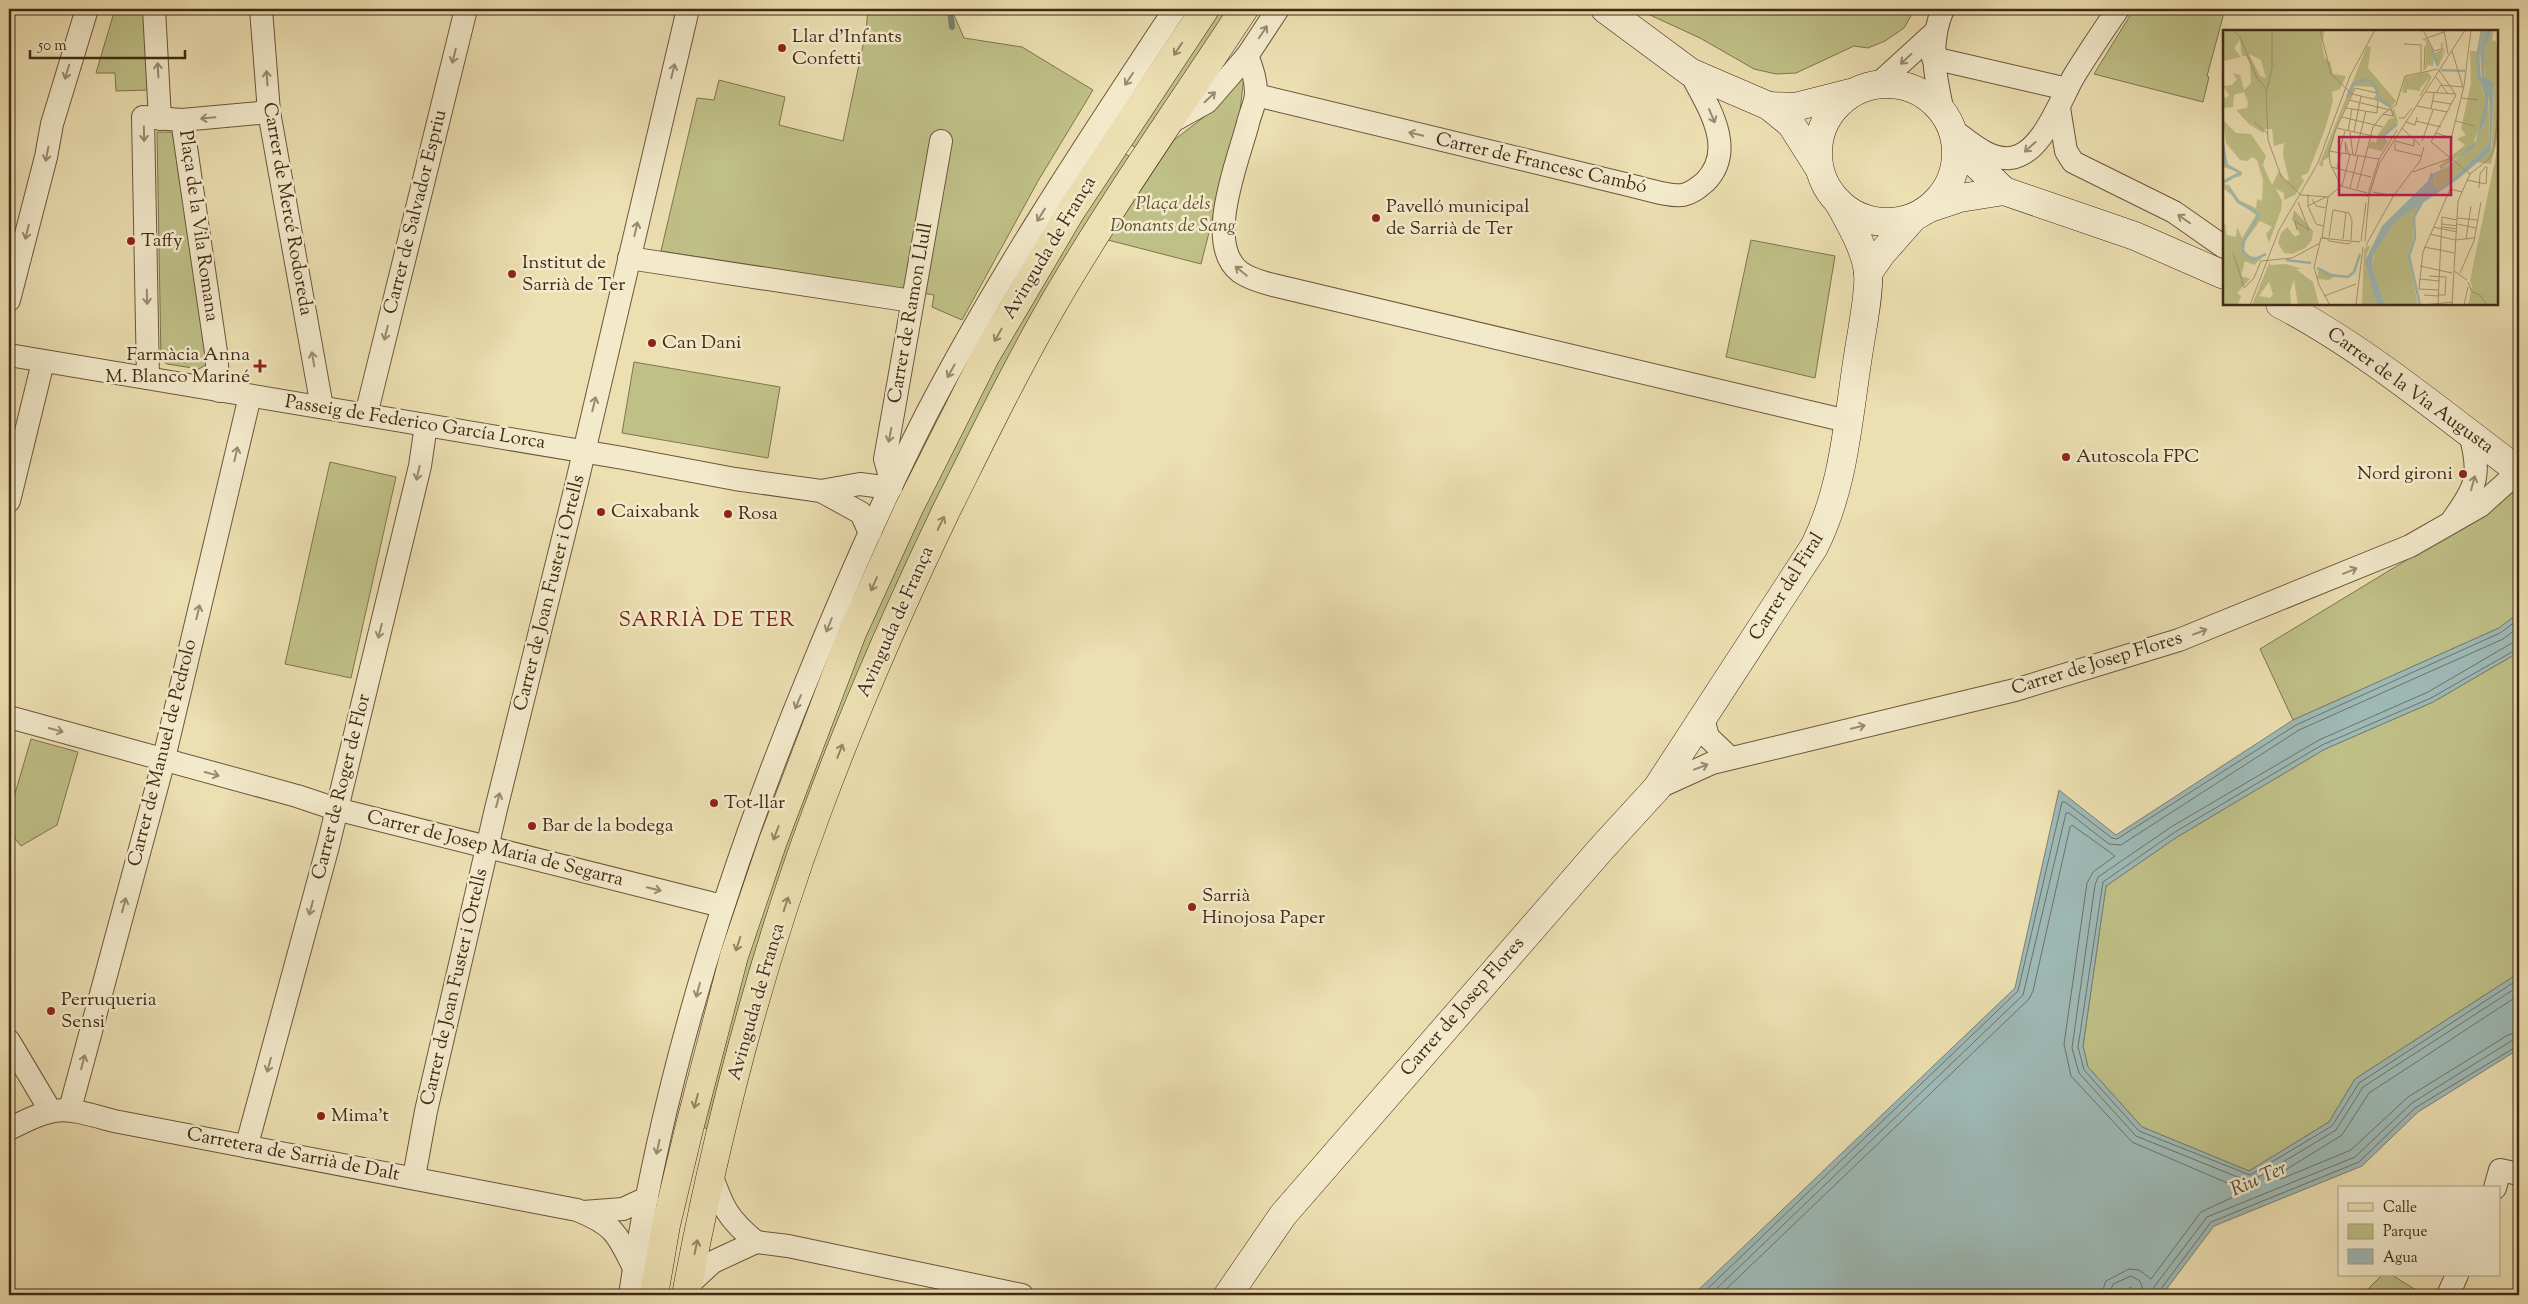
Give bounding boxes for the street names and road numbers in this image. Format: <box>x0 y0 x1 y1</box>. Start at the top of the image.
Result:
street label: Carrer de Mercé Rodoreda <box>255 100 319 318</box>
street label: Carrer de Salvador Espriu <box>378 107 454 317</box>
street label: Carrer de Francesc Cambó <box>1433 127 1649 201</box>
street label: Plaça de la Vila Romana <box>171 128 225 324</box>
street label: Avinguda de França <box>997 171 1104 325</box>
street label: Carrer de Ramon Llull <box>882 221 940 405</box>
street label: Carrer de la Via Augusta <box>2321 321 2499 461</box>
street label: Passeig de Federico García Lorca <box>283 389 547 457</box>
street label: Carrer de Joan Fuster i Ortells <box>508 472 592 714</box>
street label: Carrer del Firal <box>1743 528 1831 646</box>
street label: Avinguda de França <box>851 542 941 702</box>
street label: Carrer de Josep Flores <box>2008 625 2186 703</box>
street label: Carrer de Manuel de Pedrolo <box>122 637 204 869</box>
street label: Carrer de Roger de Flor <box>306 691 378 883</box>
street label: Carrer de Josep Maria de Segarra <box>364 804 626 894</box>
street label: Carrer de Joan Fuster i Ortells <box>415 866 495 1108</box>
street label: Avinguda de França <box>722 920 792 1084</box>
street label: Carrer de Josep Flores <box>1395 931 1531 1083</box>
street label: Carretera de Sarrià de Dalt <box>184 1121 402 1189</box>

